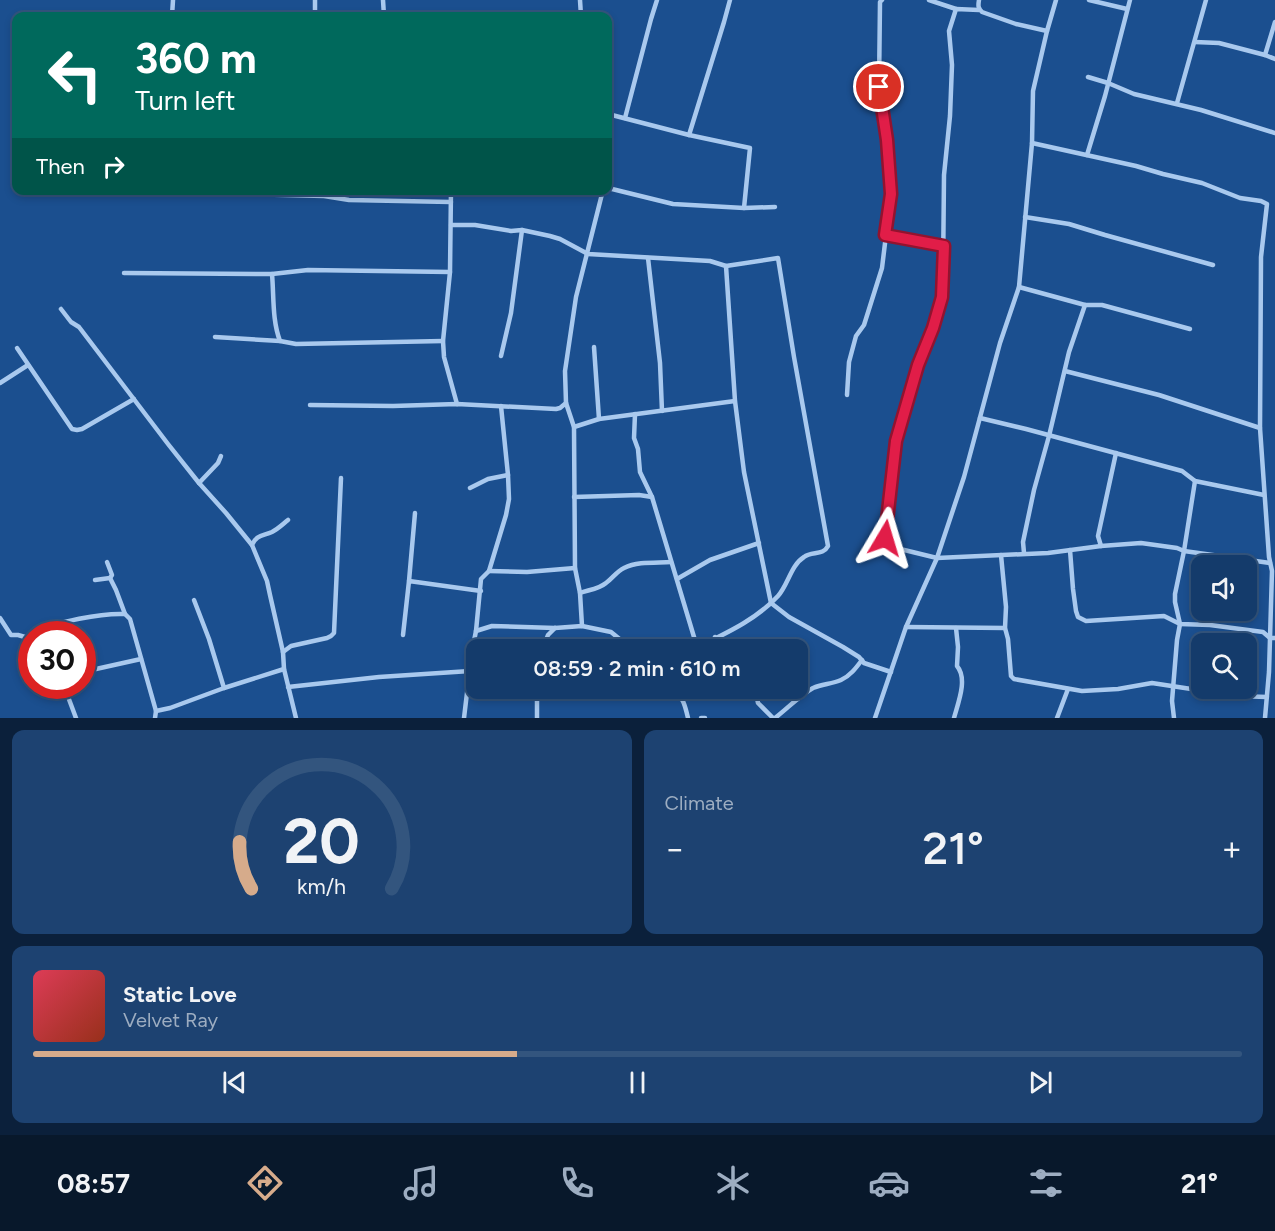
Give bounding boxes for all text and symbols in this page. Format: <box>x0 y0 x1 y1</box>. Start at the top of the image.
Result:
text: 360 m <box>135 33 257 84</box>
icon: left <box>36 36 114 114</box>
pin <box>853 61 904 112</box>
icon: arrive <box>862 70 895 103</box>
text: Turn left <box>135 84 235 117</box>
icon: right <box>97 150 130 183</box>
text: Then <box>36 153 85 180</box>
position arrow <box>853 506 917 570</box>
map controls <box>1191 555 1257 699</box>
button: sound <box>1191 555 1257 621</box>
speed limit sign: 30 <box>18 621 96 699</box>
button: search <box>1191 633 1257 699</box>
text: 08:59 · 2 min · 610 m <box>534 655 740 682</box>
text: Climate <box>665 791 734 815</box>
text: 20 <box>283 804 360 879</box>
text: 21° <box>923 821 984 875</box>
text: − <box>665 829 685 868</box>
text: + <box>1221 829 1242 868</box>
text: km/h <box>297 874 346 899</box>
text: Static Love <box>123 981 237 1008</box>
text: Velvet Ray <box>123 1008 218 1032</box>
icon: previous <box>218 1066 251 1099</box>
icon: pause <box>621 1066 654 1099</box>
icon: next <box>1024 1066 1057 1099</box>
icon: directions <box>244 1162 286 1204</box>
icon: music <box>400 1162 442 1204</box>
icon: phone <box>556 1162 598 1204</box>
icon: climate <box>712 1162 754 1204</box>
icon: car <box>868 1162 910 1204</box>
icon: filters <box>1025 1162 1067 1204</box>
text: 08:57 <box>57 1167 130 1200</box>
text: 21° <box>1181 1167 1218 1200</box>

